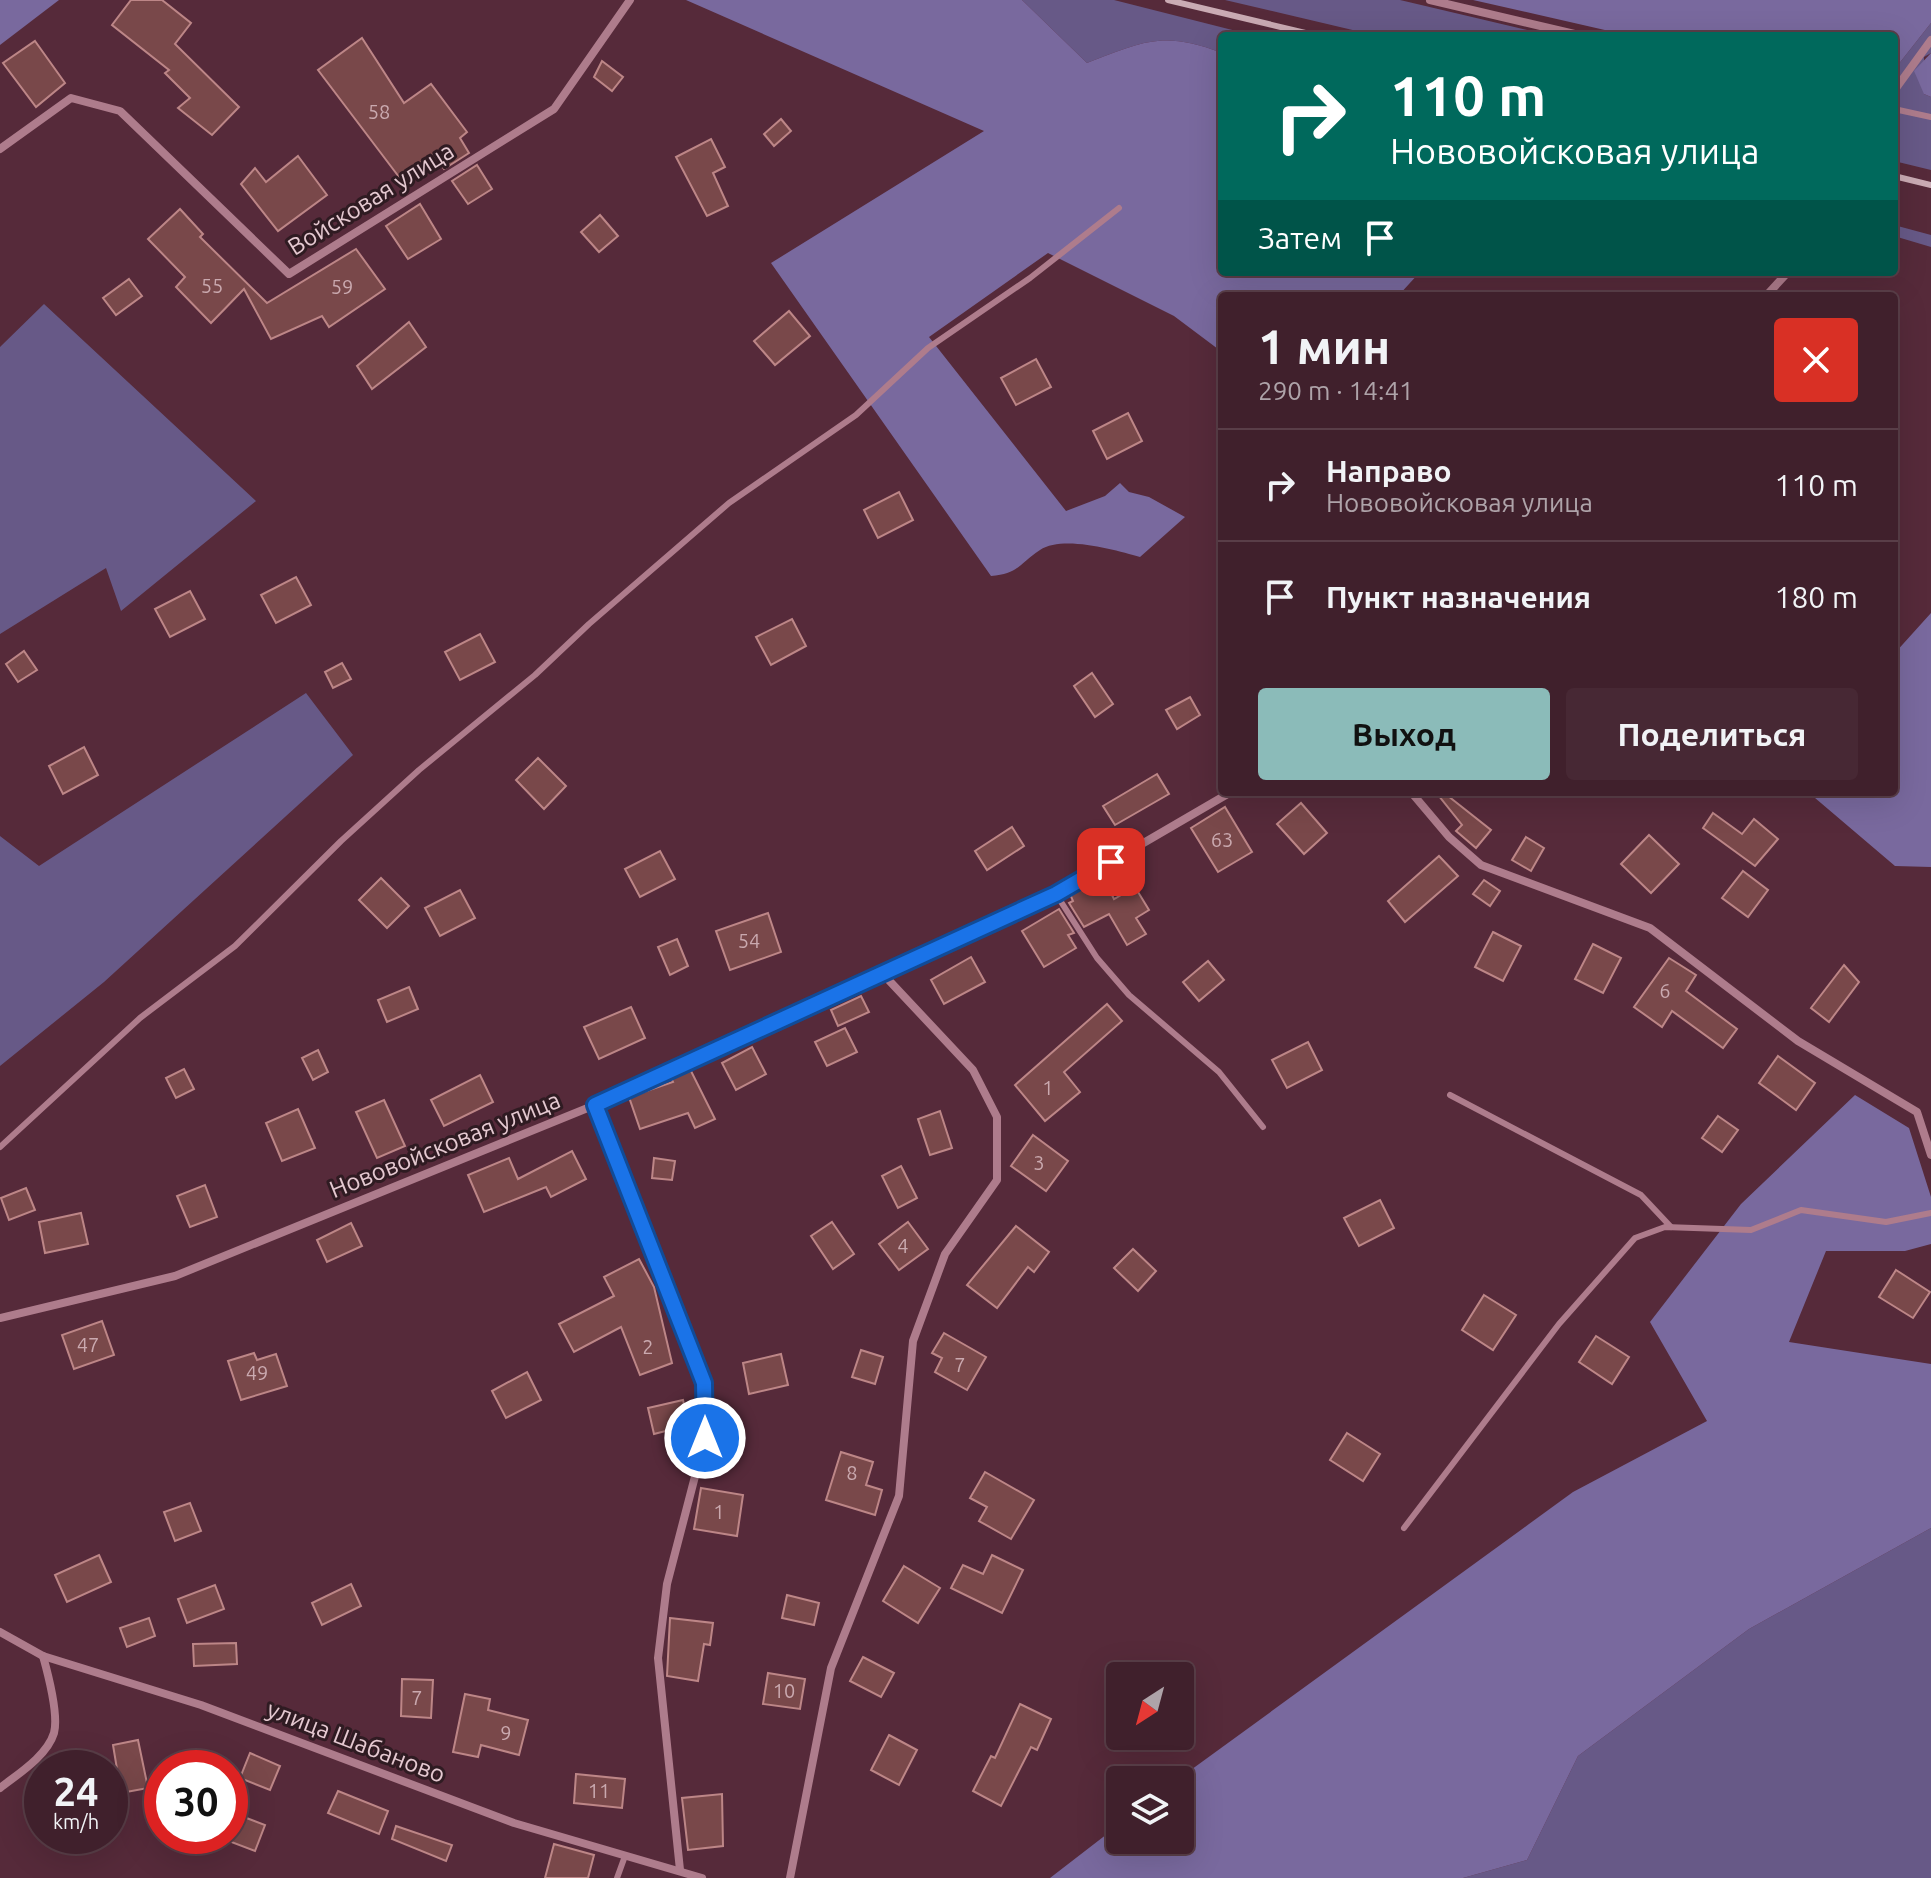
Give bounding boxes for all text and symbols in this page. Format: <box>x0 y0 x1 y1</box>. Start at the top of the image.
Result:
icon: right <box>1258 64 1362 168</box>
text: 110 m <box>1390 64 1546 127</box>
house number: 58 <box>368 100 390 123</box>
text: Нововойсковая улица <box>1390 130 1759 171</box>
street label: Войсковая улица <box>283 137 459 260</box>
icon: arrive <box>1358 216 1402 260</box>
text: Затем <box>1258 221 1342 255</box>
house number: 55 <box>201 274 223 297</box>
house number: 59 <box>331 275 353 298</box>
button: close <box>1774 318 1858 402</box>
text: 1 мин <box>1258 319 1390 373</box>
text: 290 m · 14:41 <box>1258 376 1414 405</box>
text: Направо <box>1326 454 1452 488</box>
icon: right <box>1258 463 1302 507</box>
text: 110 m <box>1774 468 1858 502</box>
text: Нововойсковая улица <box>1326 488 1593 517</box>
icon: arrive <box>1258 575 1302 619</box>
text: Пункт назначения <box>1326 580 1591 614</box>
text: 180 m <box>1774 580 1858 614</box>
button: Выход <box>1258 688 1550 780</box>
button: Поделиться <box>1566 688 1858 780</box>
pin <box>1077 828 1145 896</box>
house number: 63 <box>1211 828 1233 851</box>
icon: arrive <box>1089 840 1133 884</box>
house number: 54 <box>738 929 760 952</box>
house number: 6 <box>1659 979 1671 1002</box>
house number: 1 <box>1042 1076 1054 1099</box>
street label: Нововойсковая улица <box>326 1086 564 1203</box>
house number: 3 <box>1033 1151 1045 1174</box>
house number: 4 <box>897 1234 909 1257</box>
house number: 47 <box>77 1333 99 1356</box>
house number: 2 <box>642 1335 654 1358</box>
house number: 7 <box>954 1353 966 1376</box>
house number: 49 <box>246 1361 268 1384</box>
position arrow <box>663 1396 747 1480</box>
house number: 8 <box>846 1461 858 1484</box>
house number: 1 <box>713 1500 725 1523</box>
north arrow <box>1106 1662 1194 1750</box>
map controls <box>1106 1662 1194 1854</box>
house number: 10 <box>773 1679 795 1702</box>
house number: 7 <box>411 1686 423 1709</box>
street label: улица Шабаново <box>263 1695 449 1788</box>
house number: 9 <box>500 1721 512 1744</box>
speed limit sign: 30 <box>144 1750 248 1854</box>
button: layers <box>1106 1766 1194 1854</box>
text: 24 <box>53 1769 99 1814</box>
house number: 11 <box>588 1779 610 1802</box>
text: km/h <box>53 1810 99 1833</box>

